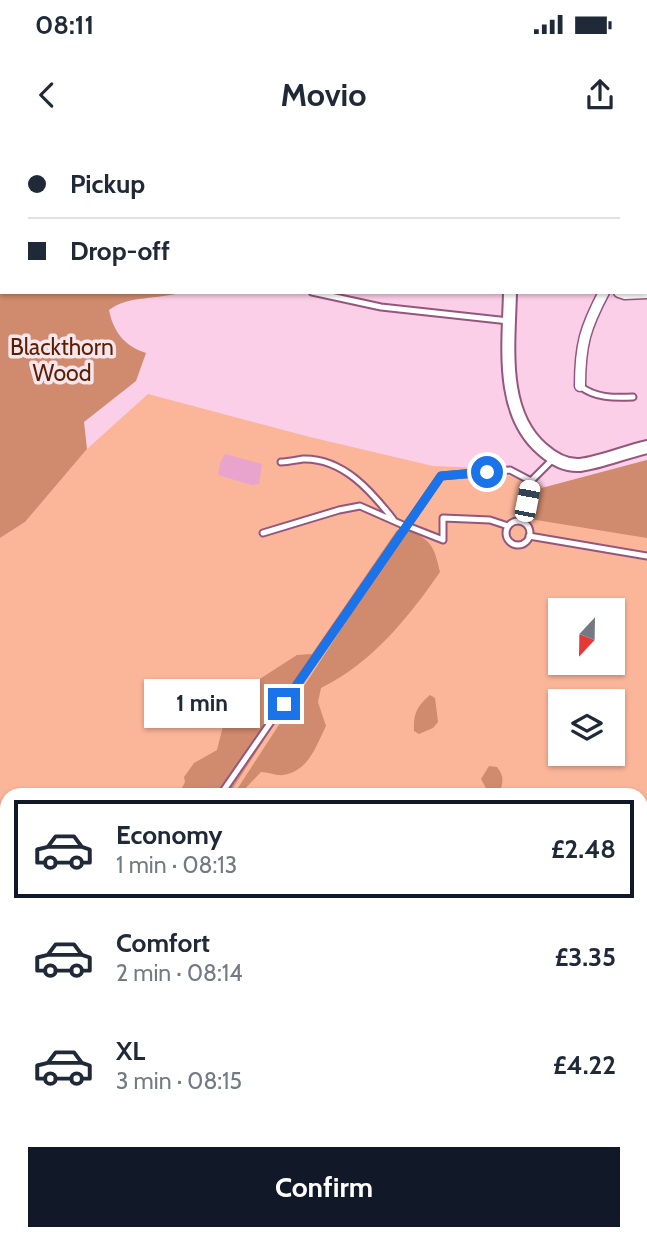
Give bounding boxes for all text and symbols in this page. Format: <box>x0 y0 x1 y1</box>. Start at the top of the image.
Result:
text: 08:11 <box>35 9 94 41</box>
text: Movio <box>281 75 366 114</box>
icon: back <box>28 76 66 114</box>
icon: share <box>581 76 619 114</box>
text: Pickup <box>70 168 145 200</box>
text: Drop-off <box>70 235 170 267</box>
park label: Blackthorn Wood <box>10 333 114 387</box>
route start <box>471 456 503 488</box>
car <box>513 478 542 524</box>
north arrow <box>548 598 625 676</box>
map controls <box>548 598 625 766</box>
callout: 1 min <box>144 680 260 728</box>
route end <box>268 688 300 720</box>
text: 1 min <box>176 689 228 717</box>
button: layers <box>548 689 625 766</box>
icon: car <box>32 818 95 881</box>
text: Economy <box>116 819 222 851</box>
text: £2.48 <box>551 833 616 865</box>
text: 1 min · 08:13 <box>116 851 237 879</box>
icon: car <box>32 926 95 989</box>
text: Comfort <box>116 927 210 959</box>
text: £3.35 <box>555 941 616 973</box>
text: 2 min · 08:14 <box>116 959 243 987</box>
icon: car <box>32 1034 95 1097</box>
text: XL <box>116 1035 145 1067</box>
text: £4.22 <box>553 1049 616 1081</box>
text: 3 min · 08:15 <box>116 1067 242 1095</box>
button: Confirm <box>28 1147 620 1227</box>

